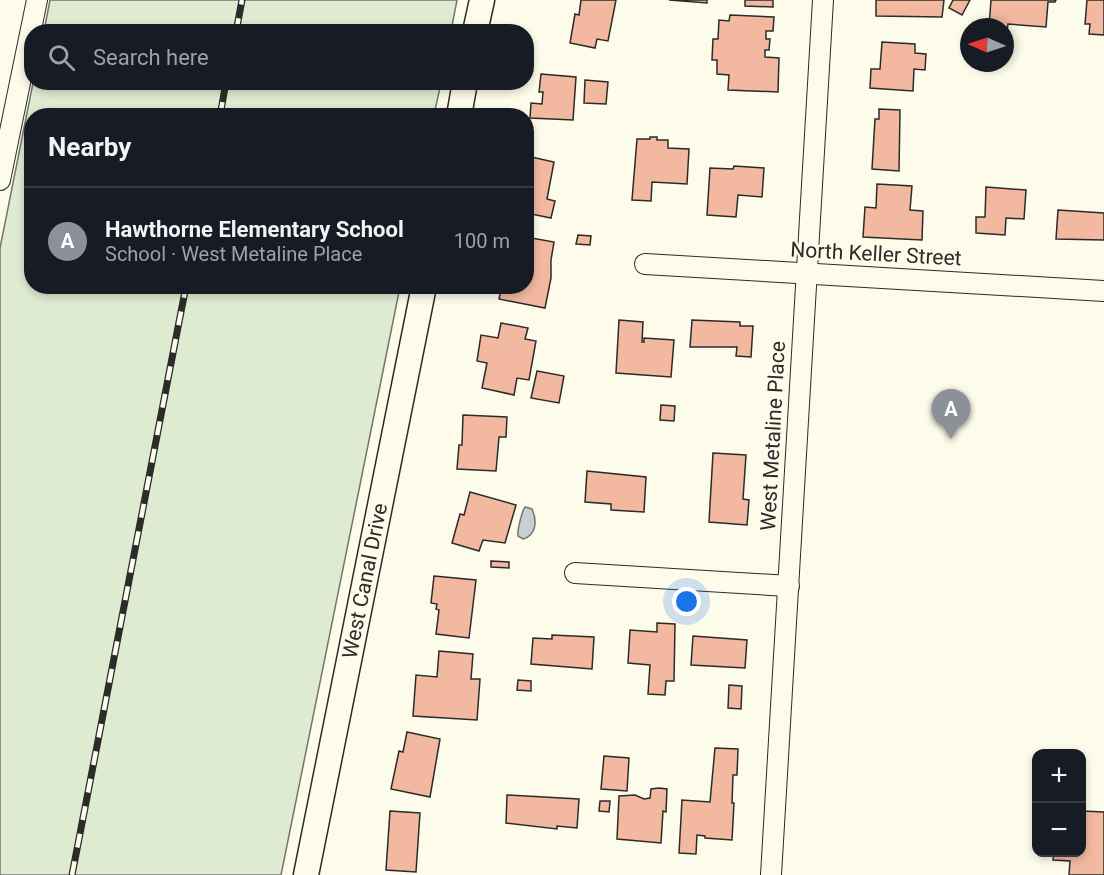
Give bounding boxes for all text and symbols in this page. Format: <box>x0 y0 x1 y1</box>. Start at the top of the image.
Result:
north arrow <box>960 18 1014 72</box>
search box <box>24 24 534 90</box>
icon: search <box>45 41 78 74</box>
text: Search here <box>93 45 209 70</box>
text: Nearby <box>48 132 131 162</box>
text: Hawthorne Elementary School <box>105 217 404 242</box>
text: A <box>61 229 74 253</box>
text: 100 m <box>454 229 510 253</box>
street label: North Keller Street <box>790 238 962 270</box>
text: School · West Metaline Place <box>105 242 362 266</box>
street label: West Metaline Place <box>756 340 790 532</box>
pin: A <box>932 390 970 439</box>
street label: West Canal Drive <box>338 501 392 661</box>
your location <box>672 587 701 616</box>
map controls <box>1032 749 1086 857</box>
button: + <box>1032 749 1086 803</box>
button: − <box>1032 803 1086 857</box>

